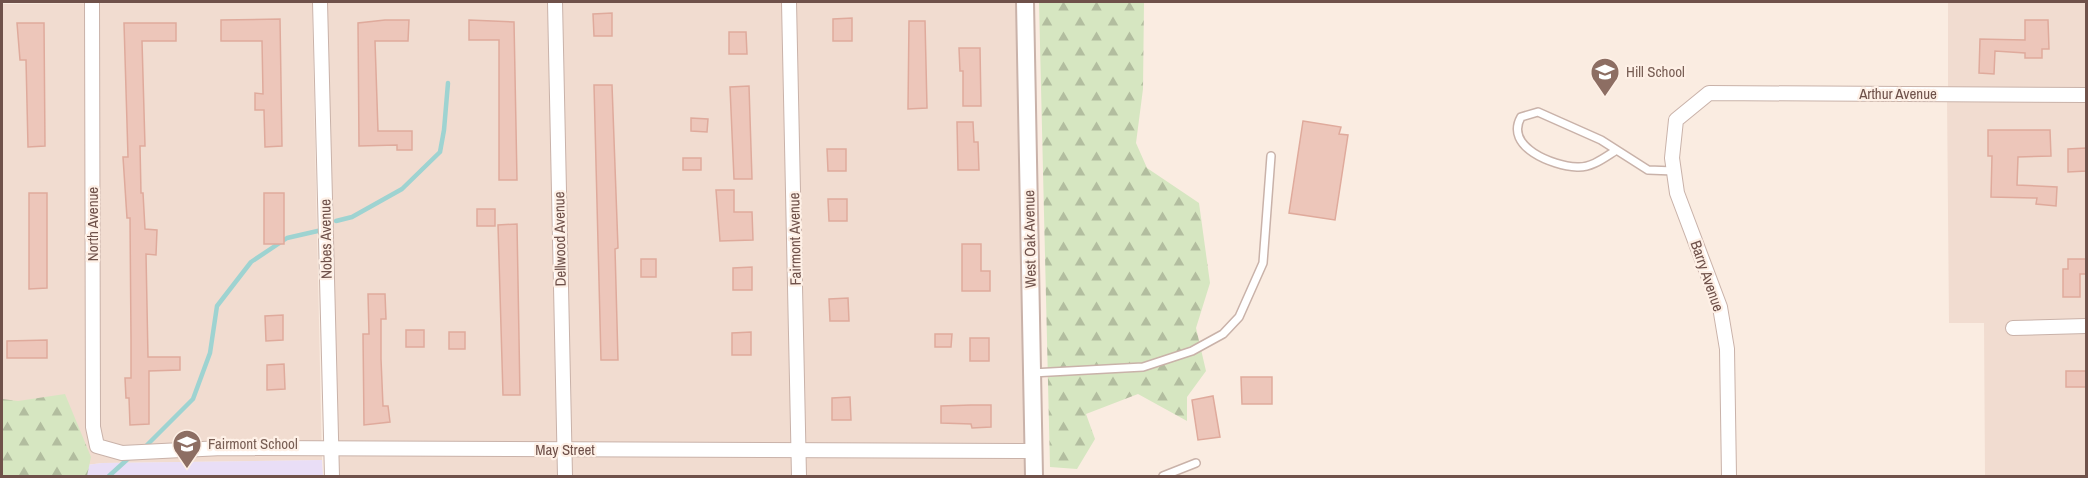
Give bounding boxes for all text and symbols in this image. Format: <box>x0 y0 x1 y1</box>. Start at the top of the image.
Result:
school or university icon: Hill School <box>1589 56 1621 98</box>
place label: Hill School <box>1626 61 1685 82</box>
street label: Arthur Avenue <box>1858 83 1937 104</box>
street label: North Avenue <box>82 187 103 261</box>
street label: West Oak Avenue <box>1018 190 1041 288</box>
street label: Dellwood Avenue <box>548 191 571 287</box>
street label: Fairmont Avenue <box>783 192 806 286</box>
street label: Nobes Avenue <box>314 199 337 279</box>
street label: Barry Avenue <box>1686 238 1729 314</box>
school or university icon: Fairmont School <box>171 428 203 470</box>
place label: Fairmont School <box>208 433 298 454</box>
street label: May Street <box>535 439 595 460</box>

